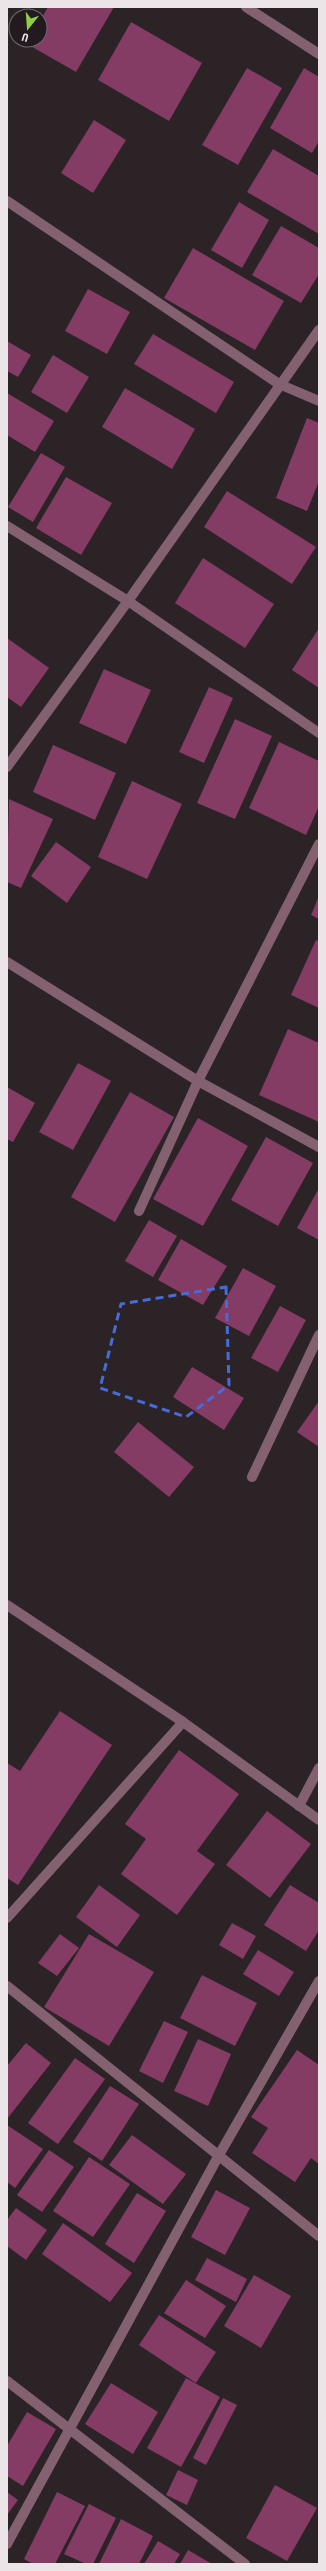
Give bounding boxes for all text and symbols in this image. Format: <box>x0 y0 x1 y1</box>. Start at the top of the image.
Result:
north arrow <box>8 8 48 48</box>
text: U <box>20 30 30 44</box>

